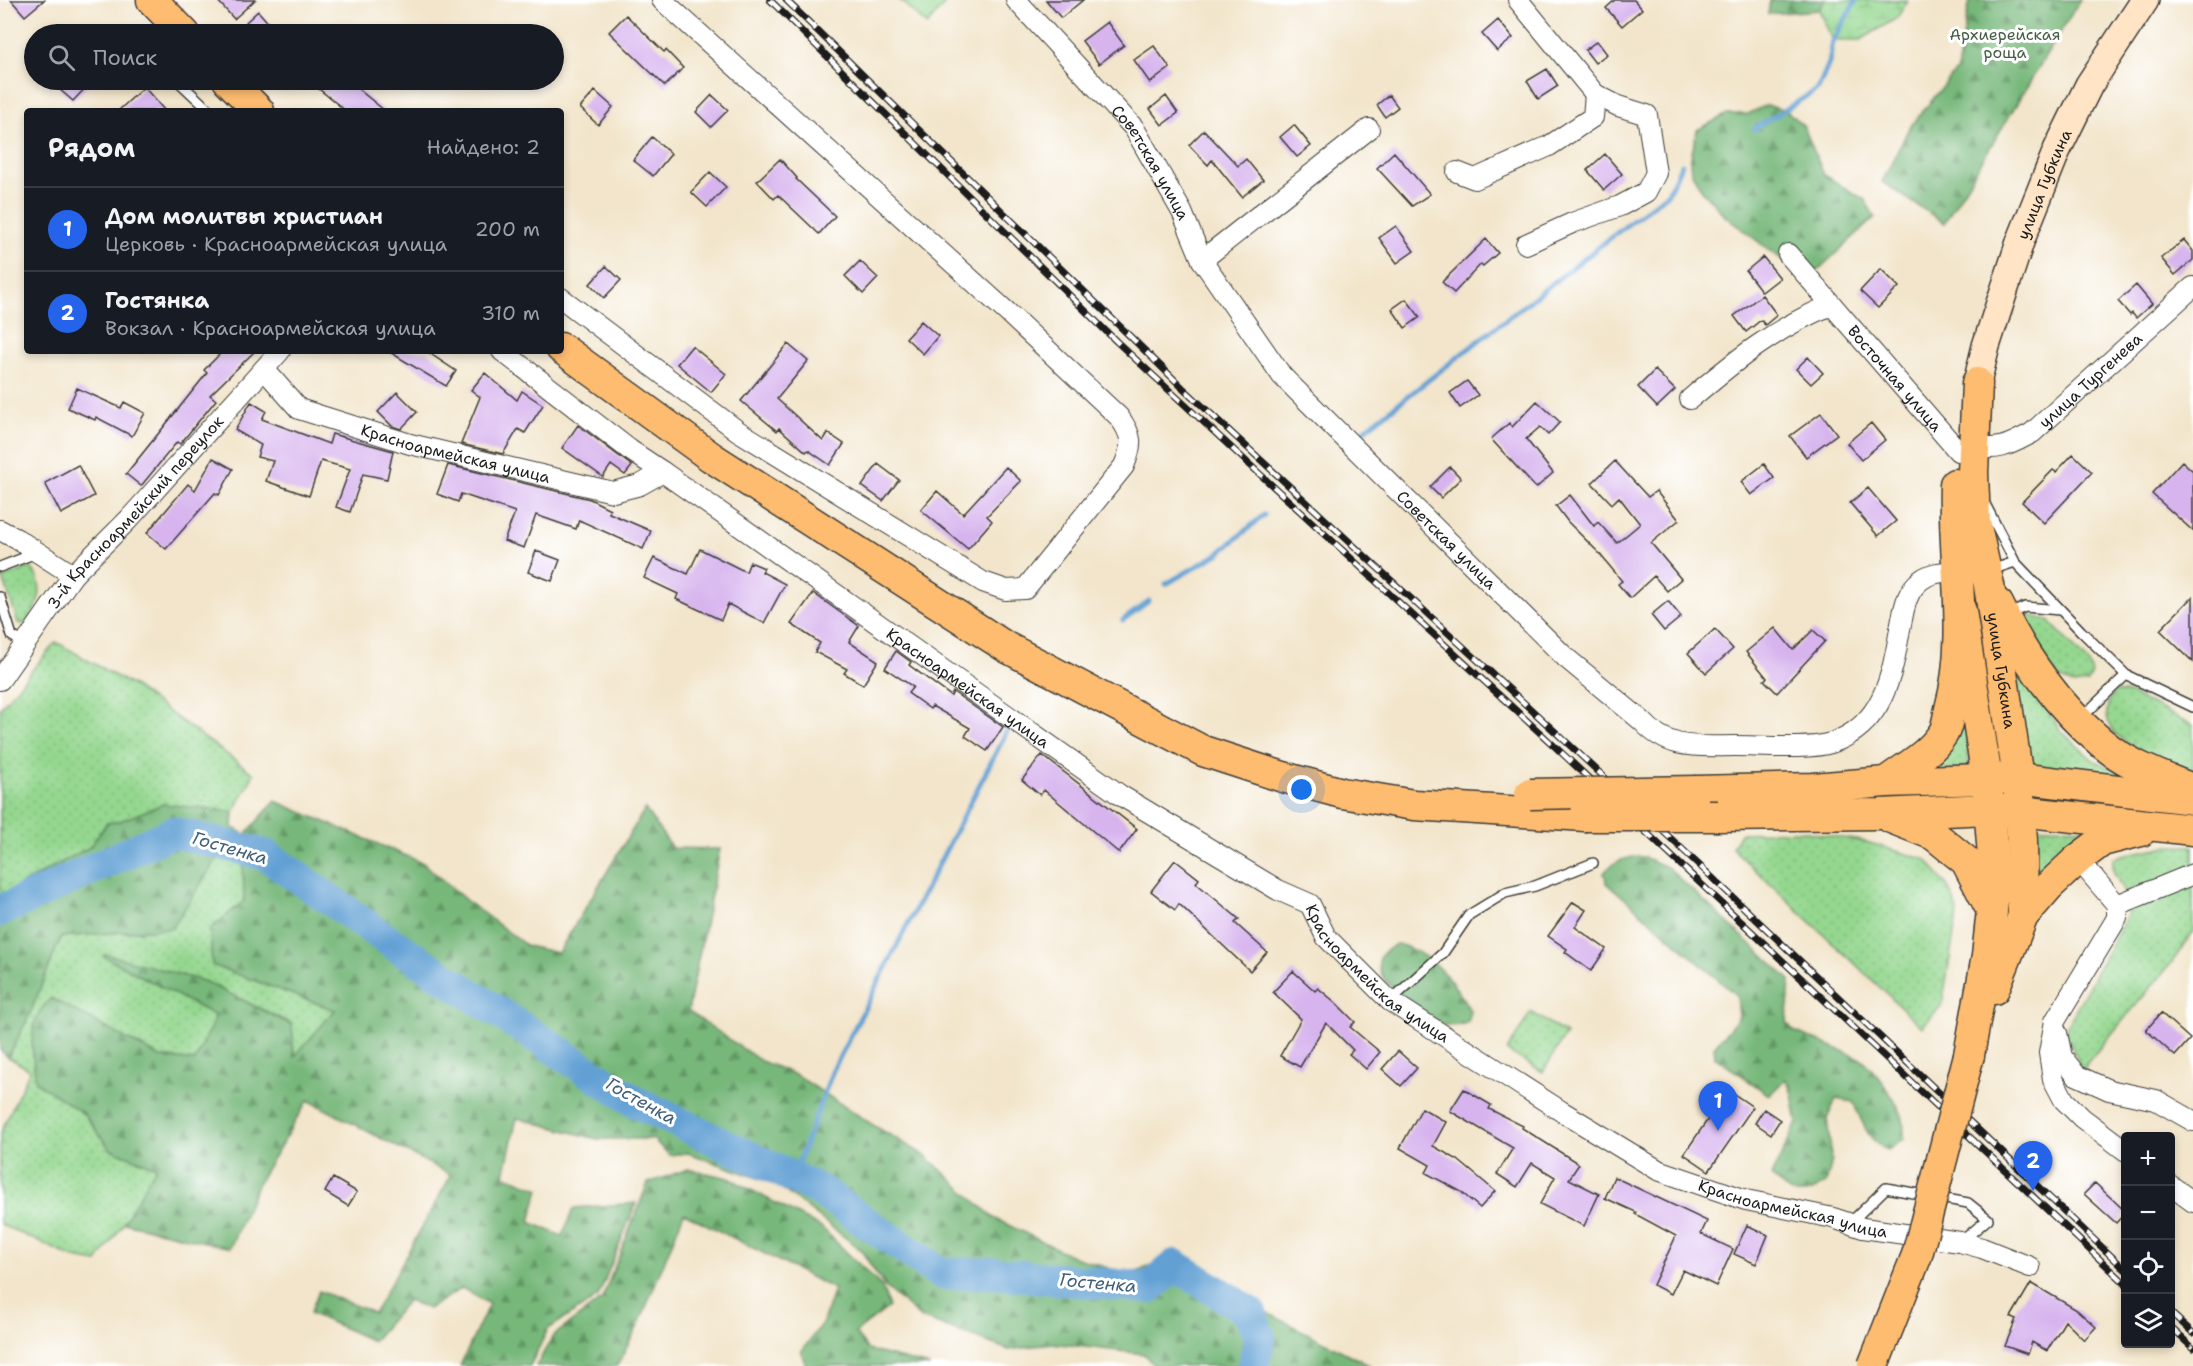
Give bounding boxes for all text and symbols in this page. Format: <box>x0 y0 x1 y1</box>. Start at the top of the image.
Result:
search box <box>24 24 564 90</box>
park label: Архиерейская роща <box>1949 24 2061 63</box>
icon: search <box>45 41 78 74</box>
text: Поиск <box>93 43 157 72</box>
street label: Советская улица <box>1107 100 1194 223</box>
street label: улица Губкина <box>2012 126 2077 243</box>
text: Рядом <box>48 130 135 165</box>
text: Найдено: 2 <box>427 134 540 160</box>
text: Дом молитвы христиан <box>105 202 383 231</box>
text: 1 <box>63 216 72 242</box>
text: 200 m <box>475 216 540 242</box>
text: Церковь · Красноармейская улица <box>105 231 447 257</box>
text: Гостянка <box>105 286 209 315</box>
text: 2 <box>61 300 75 326</box>
text: 310 m <box>481 300 540 326</box>
text: Вокзал · Красноармейская улица <box>105 315 436 341</box>
street label: Восточная улица <box>1843 321 1947 436</box>
street label: улица Тургенева <box>2035 328 2147 433</box>
street label: 3-й Красноармейский переулок <box>43 411 228 613</box>
street label: Красноармейская улица <box>358 419 552 488</box>
street label: Советская улица <box>1392 486 1501 594</box>
street label: улица Губкина <box>1982 611 2020 730</box>
street label: Красноармейская улица <box>882 623 1053 753</box>
your location <box>1287 775 1316 804</box>
water label: Гостенка <box>190 826 270 870</box>
street label: Красноармейская улица <box>1301 901 1453 1047</box>
water label: Гостенка <box>602 1072 680 1130</box>
pin: 1 <box>1698 1082 1738 1131</box>
map controls <box>2121 1132 2175 1348</box>
button: + <box>2121 1132 2175 1186</box>
pin: 2 <box>2014 1142 2052 1191</box>
street label: Красноармейская улица <box>1695 1174 1889 1242</box>
button: − <box>2121 1186 2175 1240</box>
button: locate <box>2121 1240 2175 1294</box>
water label: Гостенка <box>1059 1268 1137 1298</box>
button: layers <box>2121 1294 2175 1348</box>

